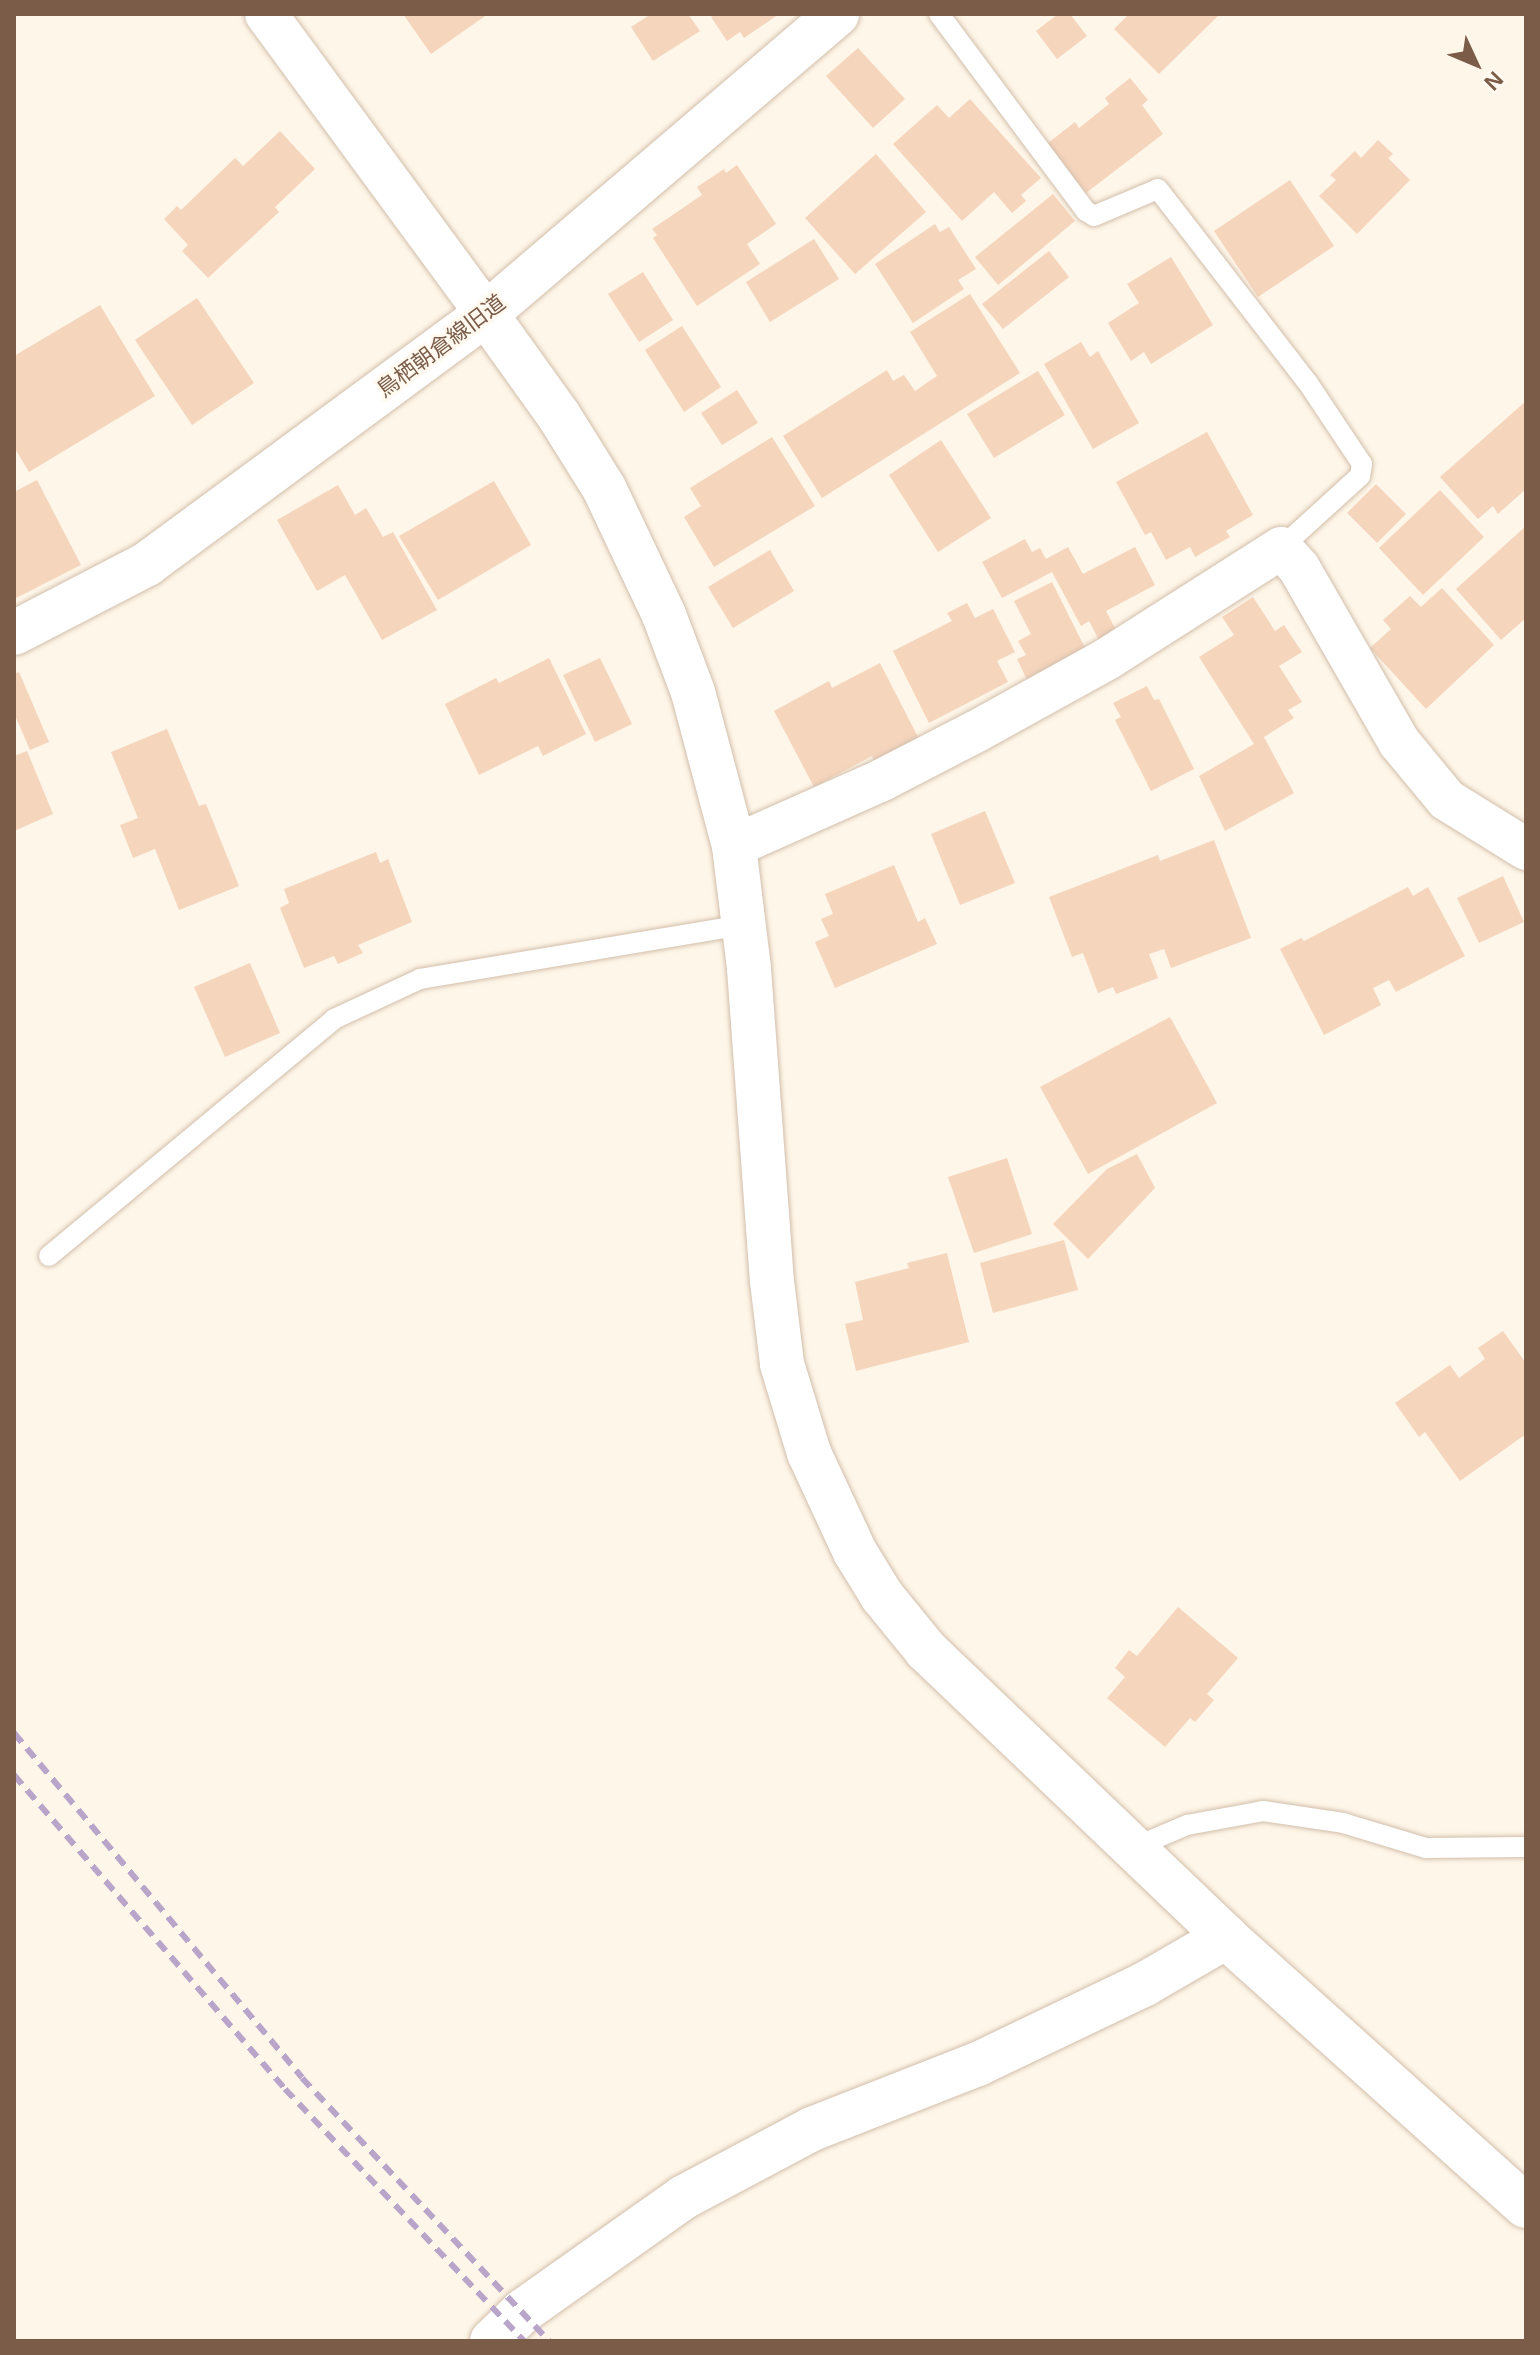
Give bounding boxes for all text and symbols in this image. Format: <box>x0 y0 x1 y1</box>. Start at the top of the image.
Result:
north arrow <box>1436 24 1516 104</box>
text: N <box>1479 67 1508 95</box>
street label: 鳥栖朝倉線旧道 <box>372 289 510 403</box>

